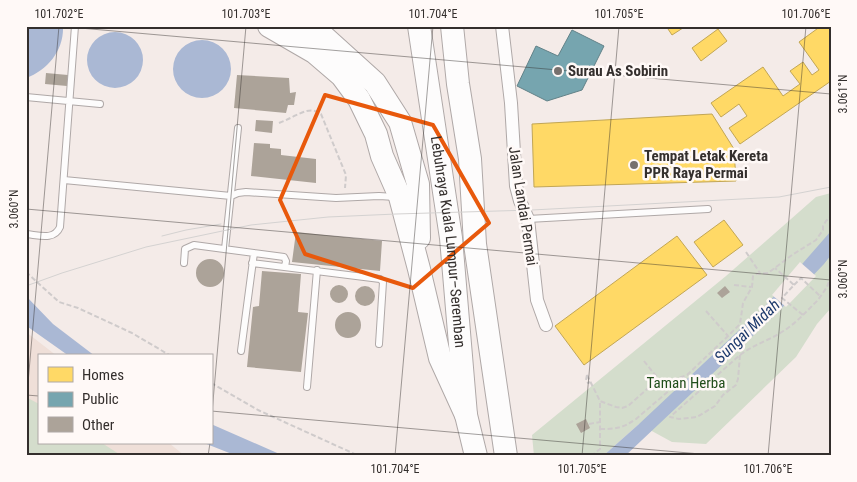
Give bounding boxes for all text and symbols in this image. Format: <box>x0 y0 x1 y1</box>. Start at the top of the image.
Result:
text: 101.702°E <box>34 7 84 21</box>
text: 101.703°E <box>221 7 271 21</box>
text: 101.704°E <box>408 7 458 21</box>
text: 101.705°E <box>594 7 644 21</box>
text: 101.706°E <box>781 7 831 21</box>
place label: Surau As Sobirin <box>568 62 668 80</box>
marker: Surau As Sobirin <box>552 65 564 77</box>
text: 3.061°N <box>836 75 850 113</box>
street label: Lebuhraya Kuala Lumpur–Seremban <box>427 135 469 349</box>
street label: Jalan Landai Permai <box>505 145 541 267</box>
place label: Tempat Letak Kereta PPR Raya Permai <box>644 147 768 182</box>
marker: Tempat Letak Kereta PPR Raya Permai <box>628 159 640 171</box>
text: 3.060°N <box>7 190 21 228</box>
text: 3.060°N <box>836 260 850 298</box>
water label: Sungai Midah <box>710 295 784 367</box>
legend <box>38 354 212 444</box>
text: Homes <box>82 366 124 384</box>
park label: Taman Herba <box>647 374 725 392</box>
text: Public <box>82 390 119 408</box>
text: Other <box>82 416 115 434</box>
text: 101.704°E <box>370 462 420 476</box>
text: 101.705°E <box>557 462 607 476</box>
text: 101.706°E <box>743 462 793 476</box>

